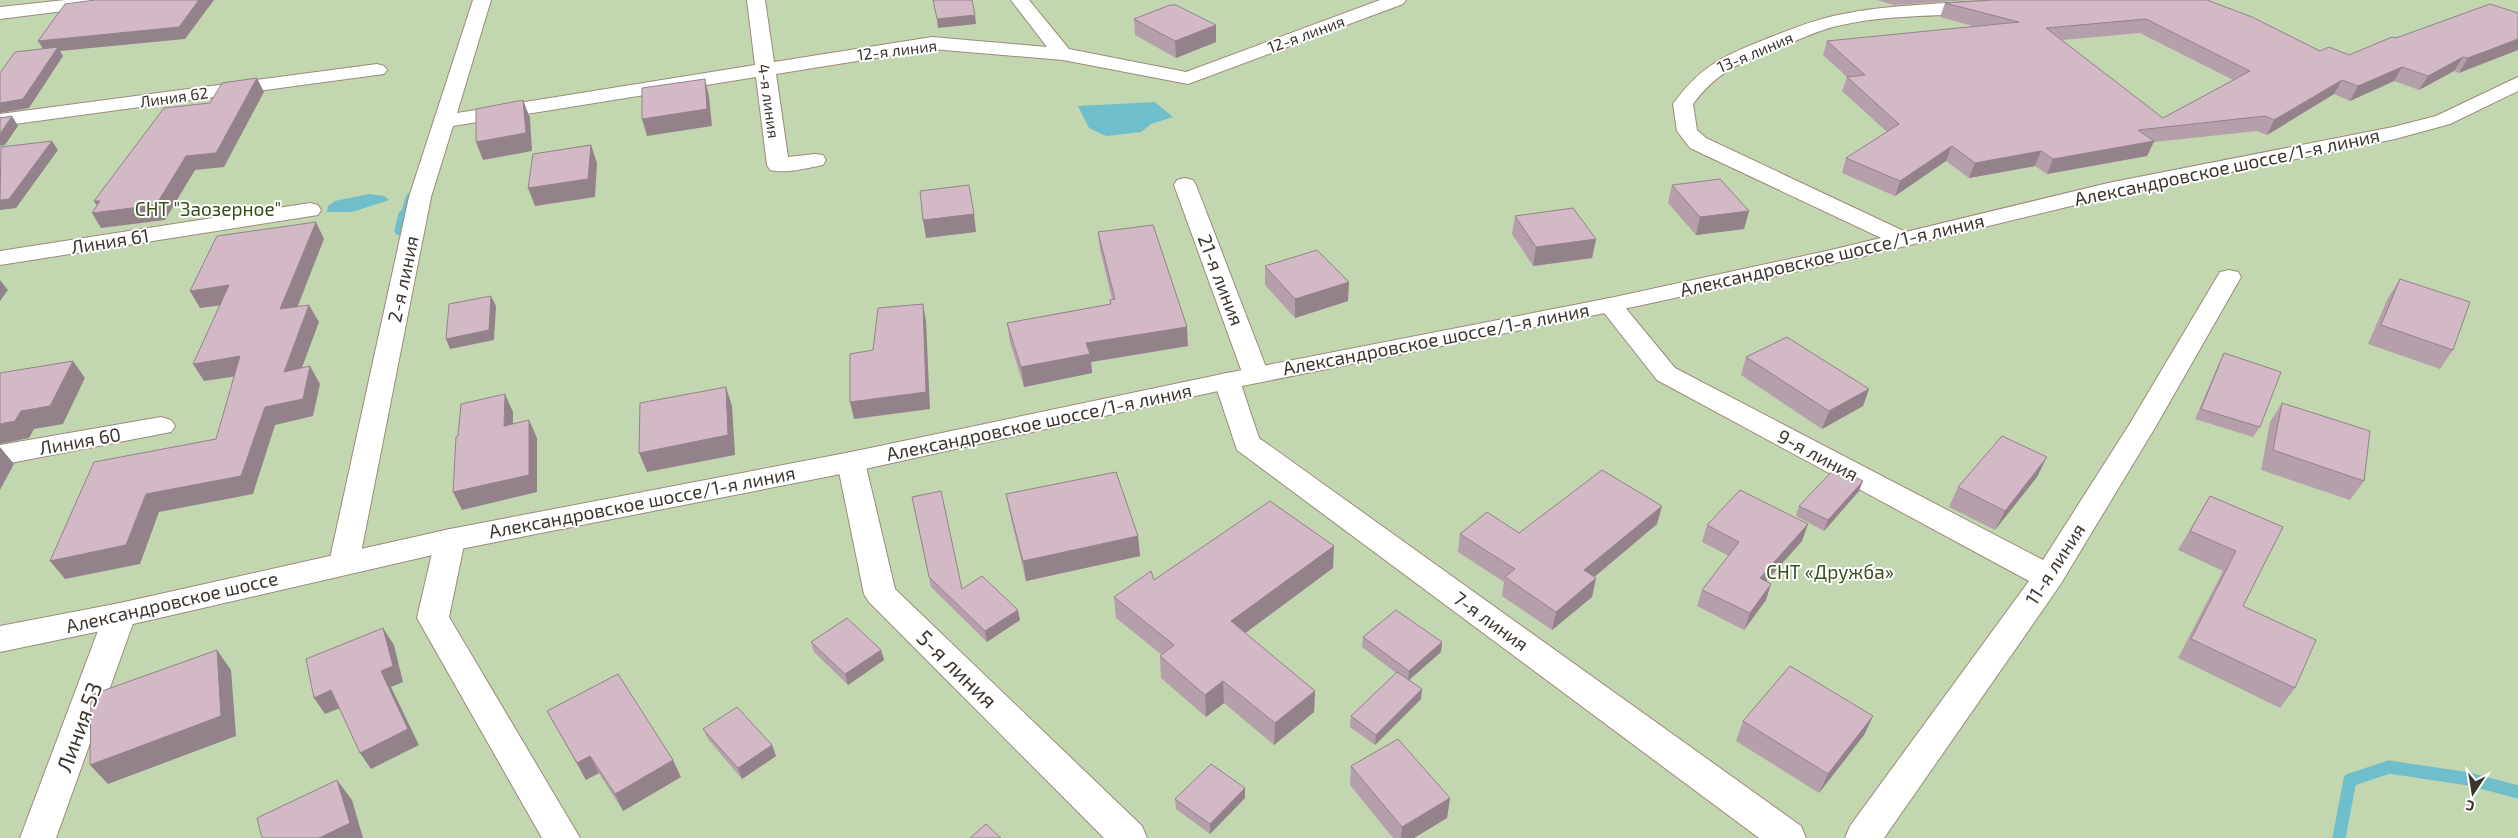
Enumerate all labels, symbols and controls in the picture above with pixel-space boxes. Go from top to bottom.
street label: 12-я линия [1265,11,1347,56]
street label: 13-я линия [1714,27,1796,76]
street label: 12-я линия [856,35,938,64]
street label: 4-я линия [755,62,784,139]
street label: Линия 62 [138,82,209,111]
street label: Александровское шоссе/1-я линия [2072,123,2382,210]
park label: СНТ "Заозерное" [135,197,281,220]
street label: Александровское шоссе/1-я линия [1677,208,1986,301]
street label: Линия 61 [69,223,151,258]
street label: 21-я линия [1194,231,1249,329]
street label: 2-я линия [382,233,423,324]
street label: Александровское шоссе/1-я линия [1281,297,1591,380]
street label: Александровское шоссе/1-я линия [884,378,1194,465]
street label: Линия 60 [37,422,123,459]
street label: 9-я линия [1774,424,1863,485]
street label: Александровское шоссе/1-я линия [487,460,797,543]
street label: 11-я линия [2020,519,2089,609]
park label: СНТ «Дружба» [1766,560,1894,584]
street label: Александровское шоссе [64,566,280,637]
street label: 7-я линия [1449,586,1533,655]
street label: 5-я линия [912,624,1003,713]
street label: Линия 53 [50,678,106,775]
north arrow [2448,768,2498,818]
text: С [2464,797,2476,815]

